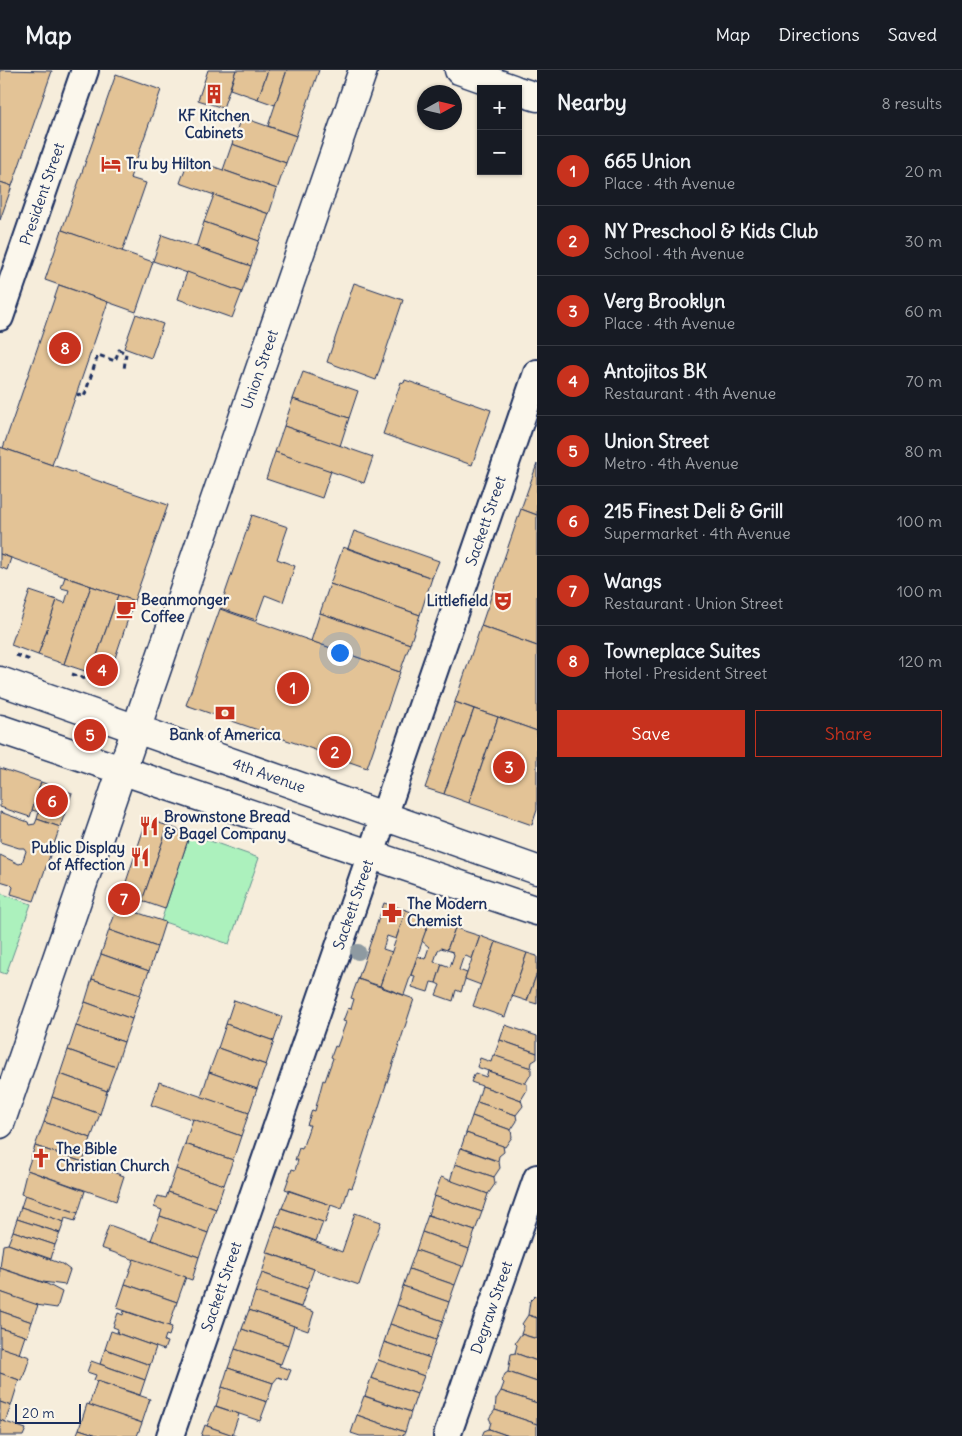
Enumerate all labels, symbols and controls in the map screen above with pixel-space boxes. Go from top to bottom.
text: Map [25,20,72,50]
text: Map [715,23,750,46]
text: Directions [778,23,860,46]
text: Saved [888,23,937,46]
building icon: KF Kitchen Cabinets [203,83,225,105]
north arrow [417,85,462,130]
map controls [477,85,522,175]
button: + [477,85,522,130]
text: Nearby [557,89,627,116]
text: 8 results [881,93,942,113]
place label: KF Kitchen Cabinets [178,106,250,142]
button: − [477,130,522,175]
street label: President Street [15,140,68,248]
text: 665 Union [604,149,691,173]
hotel icon: Tru by Hilton [100,153,122,175]
place label: Tru by Hilton [126,154,212,174]
text: 1 [570,161,576,181]
text: 20 m [905,161,942,181]
text: Place · 4th Avenue [604,173,735,193]
text: NY Preschool & Kids Club [604,219,818,243]
text: 2 [569,231,577,251]
text: 30 m [905,231,942,251]
text: School · 4th Avenue [604,243,744,263]
text: Verg Brooklyn [604,289,725,313]
text: 3 [568,301,578,321]
text: 60 m [904,301,942,321]
text: Place · 4th Avenue [604,313,735,333]
street label: Union Street [237,327,282,412]
pin: 8 [49,329,81,367]
text: Antojitos BK [604,359,707,383]
text: 4 [568,371,578,391]
text: 70 m [906,371,942,391]
text: Restaurant · 4th Avenue [604,383,776,403]
text: Union Street [604,429,709,453]
text: 5 [568,441,578,461]
text: 80 m [904,441,942,461]
text: Metro · 4th Avenue [604,453,739,473]
street label: Sackett Street [461,473,510,568]
text: 215 Finest Deli & Grill [604,499,783,523]
text: 6 [568,511,578,531]
text: 100 m [897,511,942,531]
text: Supermarket · 4th Avenue [604,523,791,543]
text: Wangs [604,569,662,593]
text: 7 [569,581,577,601]
text: 100 m [897,581,942,601]
place label: Beanmonger Coffee [141,590,230,626]
theatre icon: Littlefield [492,590,514,612]
place label: Littlefield [426,591,488,610]
text: Restaurant · Union Street [604,593,783,613]
cafe icon: Beanmonger Coffee [115,598,137,620]
text: Towneplace Suites [604,639,761,663]
your location [327,640,353,666]
pin: 4 [86,651,118,689]
text: 8 [568,651,578,671]
text: 120 m [899,651,942,671]
text: Hotel · President Street [604,663,767,683]
pin: 1 [277,669,309,707]
bank icon: Bank of America [214,702,236,724]
button: Save [557,710,745,757]
button: Share [755,710,942,757]
pin: 5 [74,716,106,754]
place label: Bank of America [169,725,281,744]
pin: 2 [319,733,351,771]
pin: 3 [493,748,525,786]
street label: 4th Avenue [230,754,308,797]
pin: 6 [36,782,68,820]
place label: Brownstone Bread & Bagel Company [164,807,290,844]
restaurant icon: Brownstone Bread & Bagel Company [138,815,160,837]
place label: Public Display of Affection [31,838,125,874]
restaurant icon: Public Display of Affection [129,846,151,868]
street label: Sackett Street [329,857,377,952]
pin: 7 [108,880,140,918]
place label: The Modern Chemist [407,894,488,930]
pharmacy icon: The Modern Chemist [381,902,403,924]
place label: The Bible Christian Church [56,1139,170,1175]
church icon: The Bible Christian Church [30,1147,52,1169]
street label: Sackett Street [197,1239,245,1334]
street label: Degraw Street [466,1258,516,1356]
scale bar [15,1401,81,1424]
text: 20 m [22,1404,55,1422]

